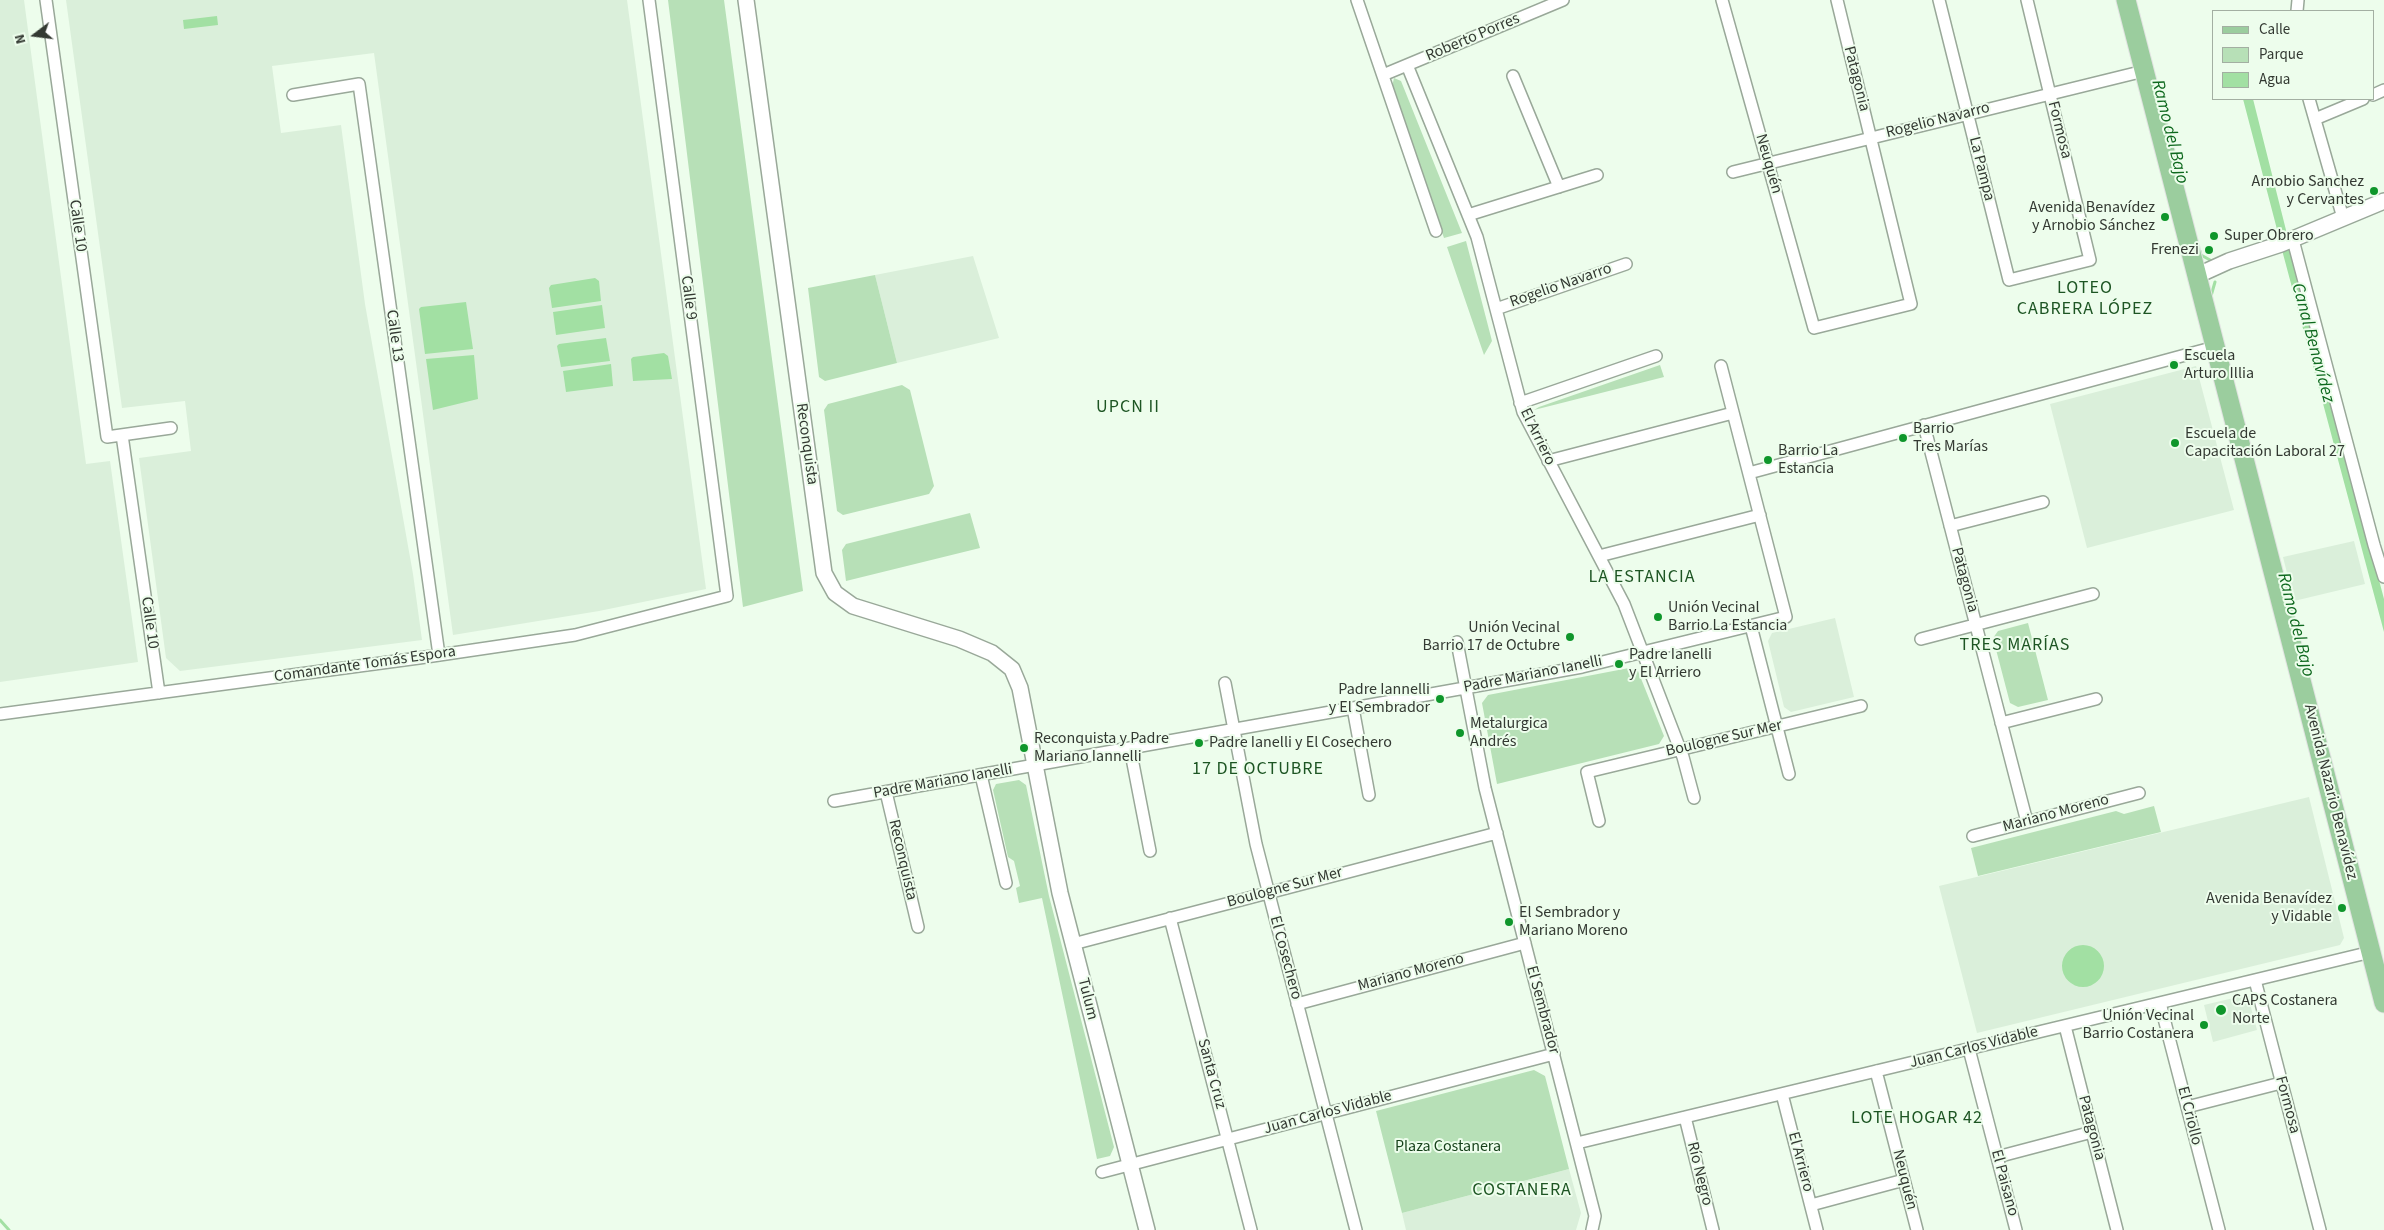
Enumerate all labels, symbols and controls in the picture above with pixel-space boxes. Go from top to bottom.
north arrow [10,10,60,60]
street label: Roberto Porres [1423,10,1523,66]
legend [2212,10,2374,100]
text: Calle [2259,19,2290,40]
text: N [10,32,31,46]
street label: Patagonia [1839,44,1873,114]
text: Parque [2259,44,2303,65]
text: Agua [2259,69,2290,90]
water label: Ramo del Bajo [2146,78,2192,186]
street label: Rogelio Navarro [1884,99,1992,143]
street label: Formosa [2043,99,2075,161]
street label: Neuquén [1750,132,1786,196]
street label: La Pampa [1964,135,1998,203]
place label: Arnobio Sanchez y Cervantes [2252,172,2364,210]
marker: Arnobio Sanchez y Cervantes [2368,185,2380,197]
place label: Avenida Benavídez y Arnobio Sánchez [2029,198,2155,236]
street label: Calle 10 [64,199,90,253]
marker: Avenida Benavídez y Arnobio Sánchez [2159,211,2171,223]
place label: Super Obrero [2224,226,2314,246]
marker: Super Obrero [2208,230,2220,242]
place label: Frenezi [2151,240,2199,260]
marker: Frenezi [2203,244,2215,256]
street label: Rogelio Navarro [1508,260,1614,312]
street label: Calle 9 [676,275,700,321]
district label: LOTEO CABRERA LÓPEZ [2015,278,2155,320]
water label: Canal Benavídez [2286,281,2338,405]
street label: Calle 13 [381,309,407,363]
place label: Escuela Arturo Illia [2184,346,2254,384]
marker: Escuela Arturo Illia [2168,359,2180,371]
district label: UPCN II [1095,397,1161,419]
street label: Reconquista [791,402,821,486]
street label: El Arriero [1515,405,1559,469]
place label: Barrio Tres Marías [1913,419,1988,457]
place label: Escuela de Capacitación Laboral 27 [2185,424,2345,462]
marker: Barrio Tres Marías [1897,432,1909,444]
marker: Escuela de Capacitación Laboral 27 [2169,437,2181,449]
place label: Barrio La Estancia [1778,441,1838,479]
marker: Barrio La Estancia [1762,454,1774,466]
street label: Patagonia [1946,545,1982,615]
district label: LA ESTANCIA [1587,567,1697,589]
water label: Ramo del Bajo [2272,571,2318,679]
street label: Calle 10 [136,596,162,650]
place label: Unión Vecinal Barrio La Estancia [1668,598,1787,636]
marker: Unión Vecinal Barrio La Estancia [1652,611,1664,623]
place label: Unión Vecinal Barrio 17 de Octubre [1422,618,1560,656]
marker: Unión Vecinal Barrio 17 de Octubre [1564,631,1576,643]
district label: TRES MARÍAS [1958,635,2072,657]
street label: Comandante Tomás Espora [273,643,457,687]
place label: Padre Ianelli y El Arriero [1629,645,1712,683]
street label: Padre Mariano Ianelli [1462,652,1604,698]
marker: Padre Ianelli y El Arriero [1613,658,1625,670]
place label: Padre Iannelli y El Sembrador [1329,680,1430,718]
marker: Padre Iannelli y El Sembrador [1434,693,1446,705]
street label: Avenida Nazario Benavídez [2299,702,2361,882]
place label: Metalurgica Andrés [1470,714,1548,752]
street label: Boulogne Sur Mer [1664,716,1784,762]
marker: Metalurgica Andrés [1454,727,1466,739]
place label: Reconquista y Padre Mariano Iannelli [1034,729,1169,767]
place label: Padre Ianelli y El Cosechero [1209,733,1392,753]
marker: Padre Ianelli y El Cosechero [1193,737,1205,749]
marker: Reconquista y Padre Mariano Iannelli [1018,742,1030,754]
district label: 17 DE OCTUBRE [1190,759,1326,781]
street label: Padre Mariano Ianelli [872,760,1014,804]
street label: Mariano Moreno [2001,791,2111,837]
street label: Reconquista [883,818,921,902]
street label: Boulogne Sur Mer [1225,863,1345,913]
place label: Avenida Benavídez y Vidable [2206,889,2332,927]
marker: Avenida Benavídez y Vidable [2336,902,2348,914]
place label: El Sembrador y Mariano Moreno [1519,903,1628,941]
street label: El Cosechero [1265,914,1305,1002]
marker: El Sembrador y Mariano Moreno [1503,916,1515,928]
street label: Mariano Moreno [1356,950,1466,996]
street label: El Sembrador [1521,964,1563,1056]
street label: Tulum [1073,976,1101,1022]
place label: CAPS Costanera Norte [2232,991,2338,1029]
marker: CAPS Costanera Norte [2214,1003,2228,1017]
place label: Unión Vecinal Barrio Costanera [2082,1006,2194,1044]
marker: Unión Vecinal Barrio Costanera [2198,1019,2210,1031]
street label: Juan Carlos Vidable [1908,1023,2040,1073]
street label: Santa Cruz [1192,1037,1230,1111]
street label: Formosa [2270,1074,2304,1136]
street label: El Criollo [2172,1085,2206,1147]
street label: Juan Carlos Vidable [1262,1087,1394,1139]
street label: Patagonia [2073,1093,2109,1163]
district label: LOTE HOGAR 42 [1849,1108,1985,1130]
street label: El Arriero [1783,1130,1817,1194]
park label: Plaza Costanera [1395,1137,1501,1157]
street label: Río Negro [1682,1140,1716,1208]
street label: Neuquén [1887,1148,1921,1212]
street label: El Paisano [1986,1148,2022,1218]
district label: COSTANERA [1471,1180,1573,1202]

